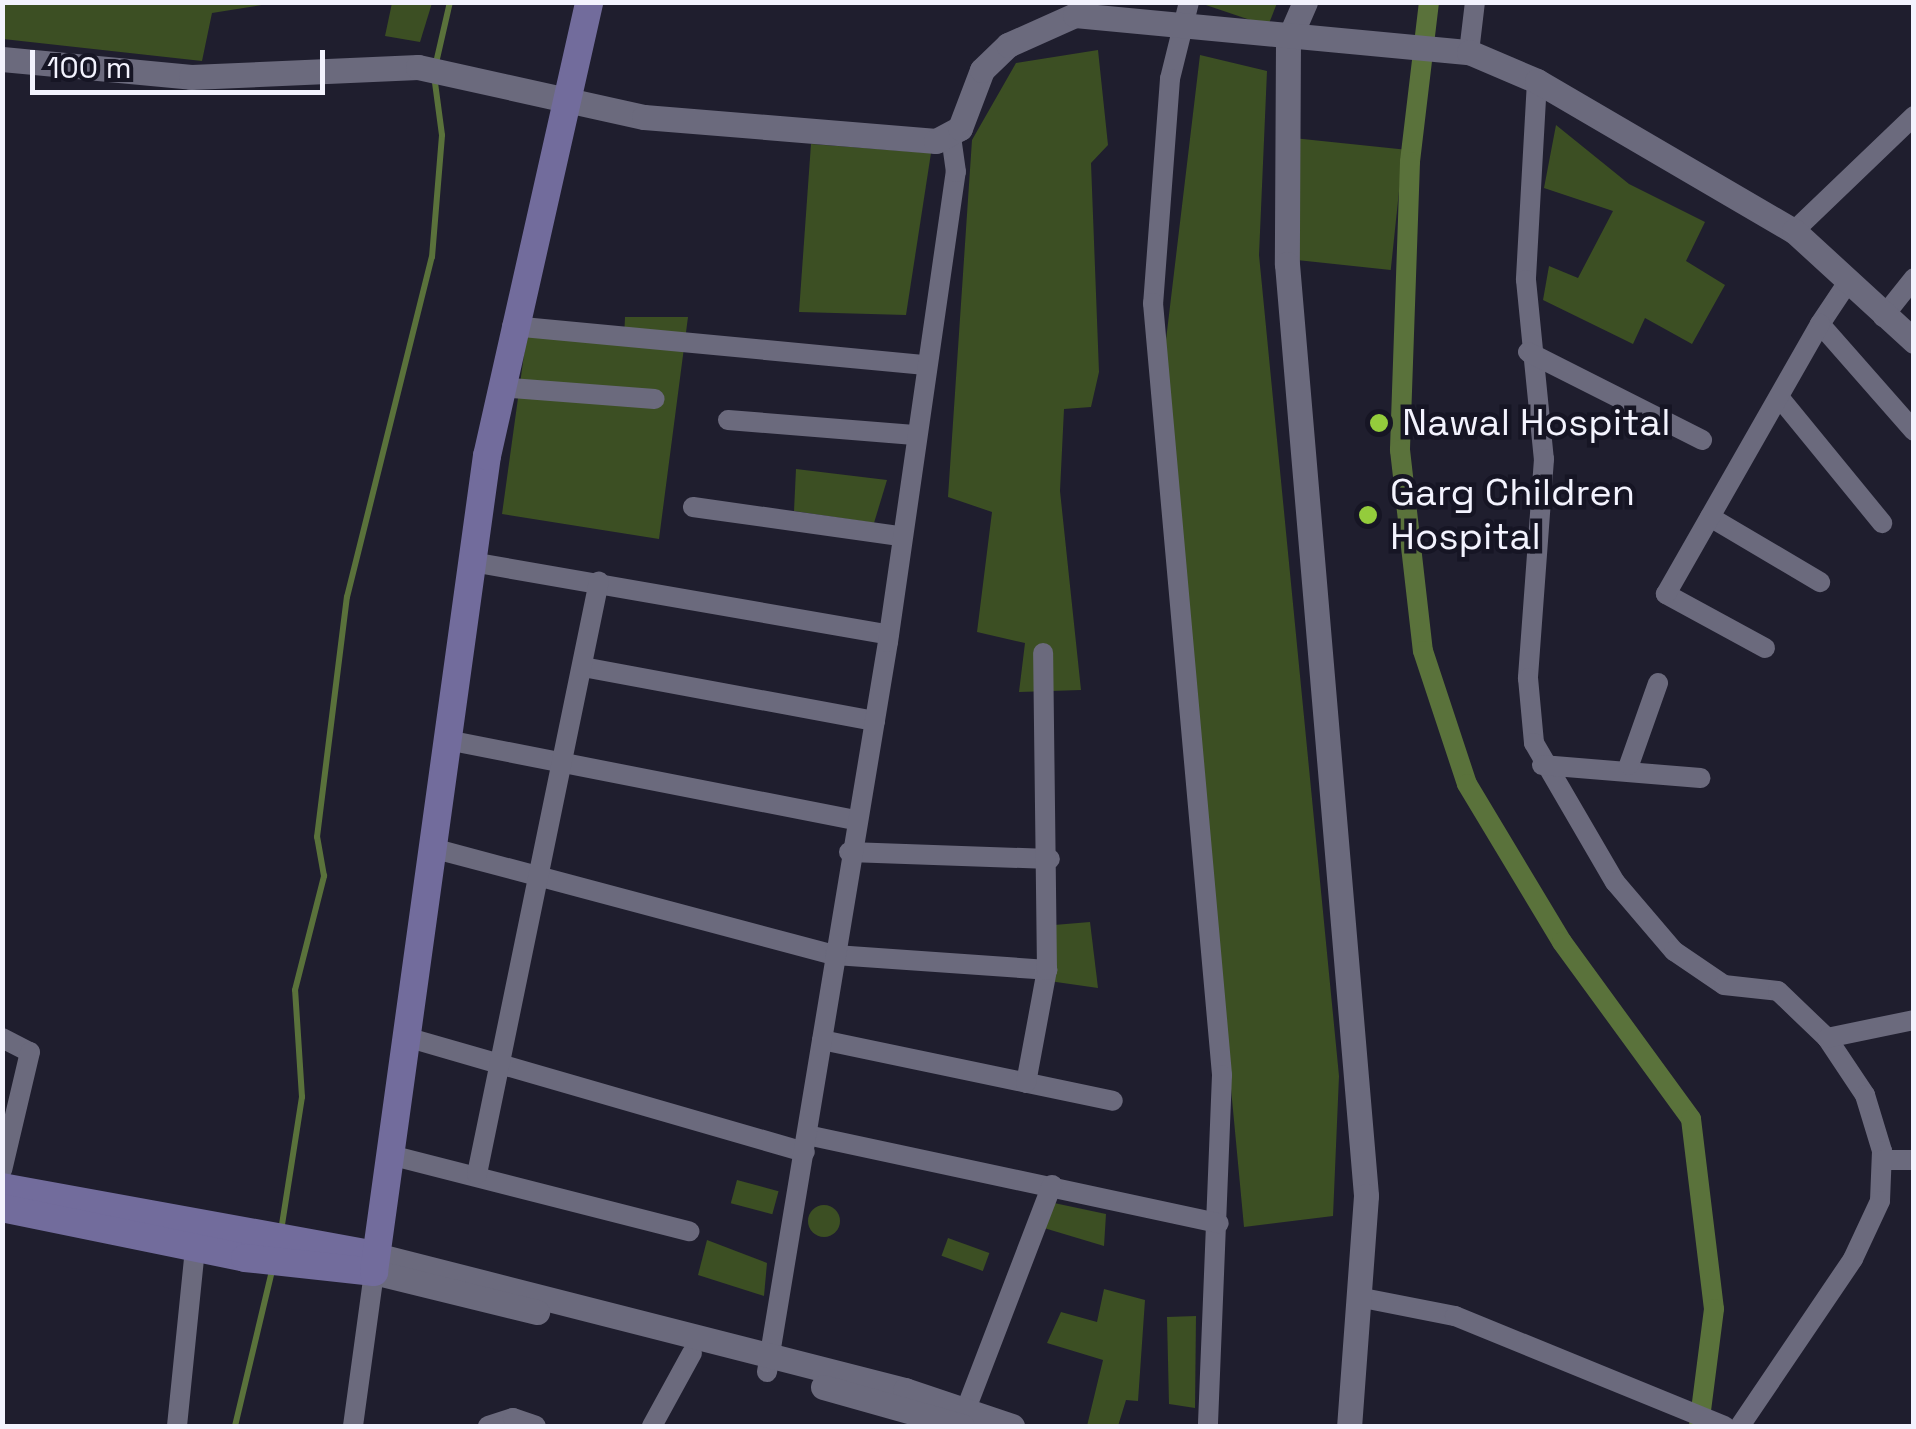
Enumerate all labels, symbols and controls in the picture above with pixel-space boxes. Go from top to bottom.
scale bar [35,30,330,92]
text: 100 m [47,48,132,87]
place label: Nawal Hospital [1402,400,1671,446]
marker: Nawal Hospital [1366,410,1392,436]
place label: Garg Children Hospital [1390,470,1635,560]
marker: Garg Children Hospital [1355,502,1381,528]

